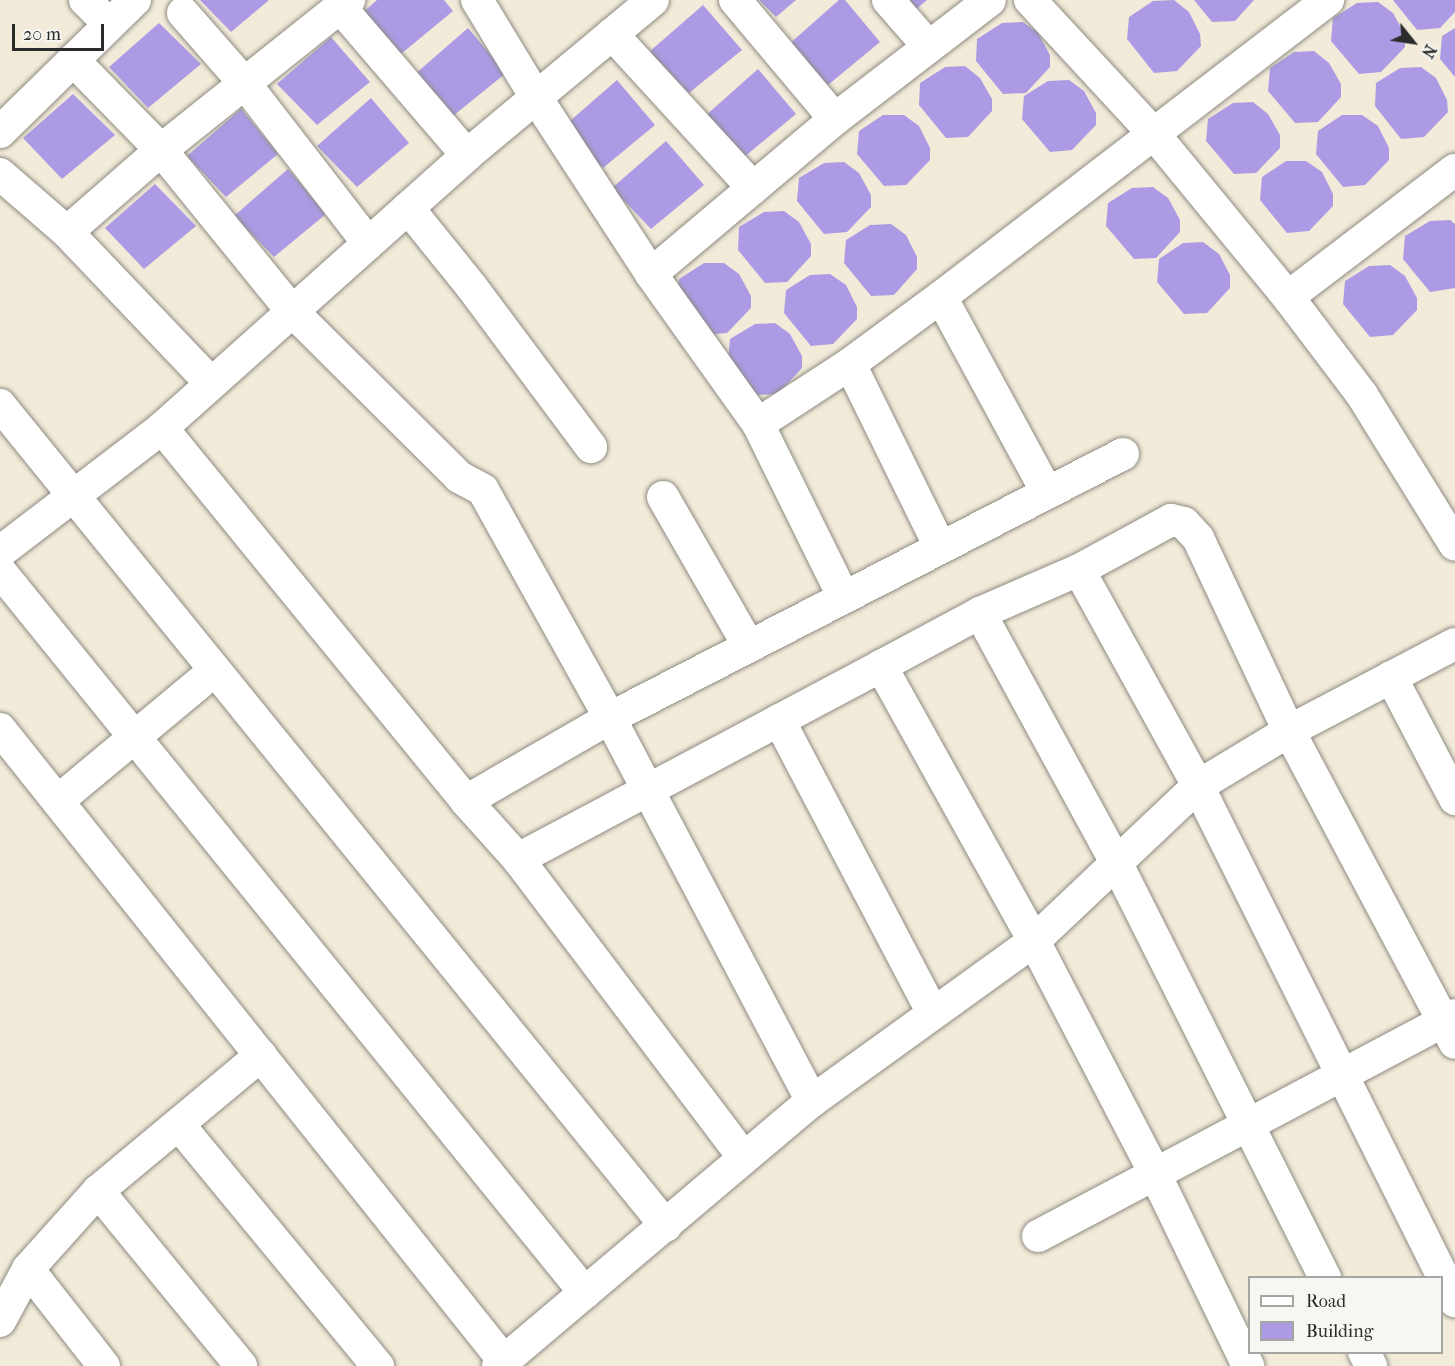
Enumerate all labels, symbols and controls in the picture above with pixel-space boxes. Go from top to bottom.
scale bar [15,12,106,50]
north arrow [1383,12,1443,72]
text: 20 m [23,24,61,45]
text: N [1418,41,1440,61]
legend [1248,1276,1443,1354]
text: Road [1306,1291,1346,1312]
text: Building [1306,1321,1373,1342]

